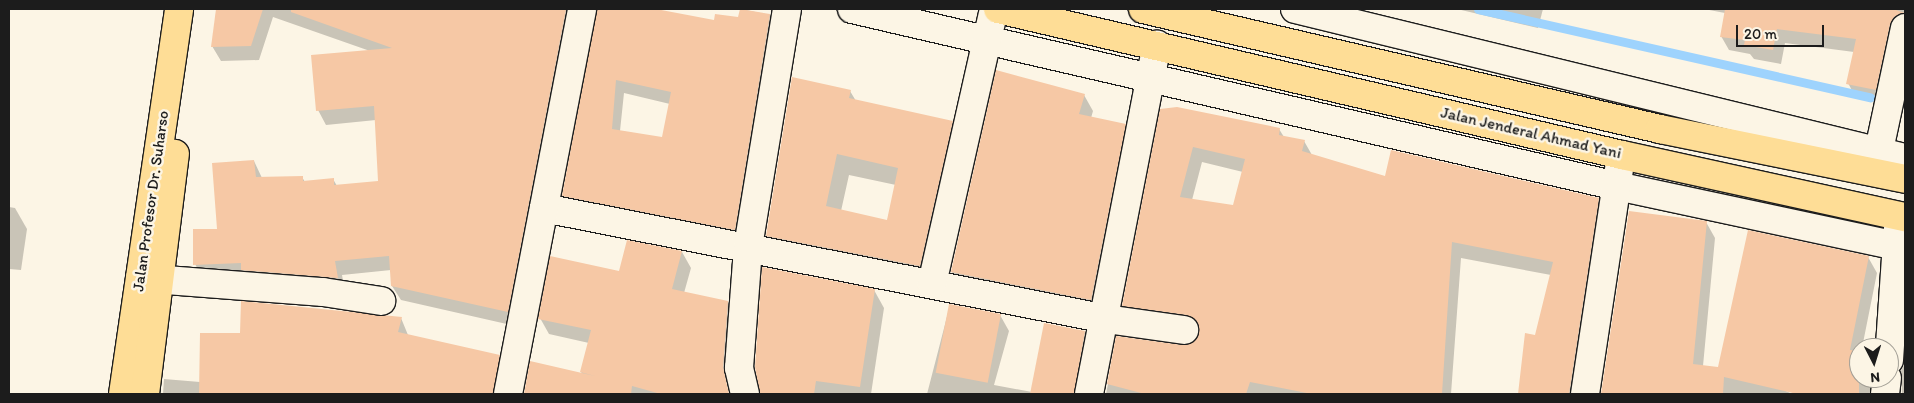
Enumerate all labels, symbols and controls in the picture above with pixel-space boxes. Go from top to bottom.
scale bar [1739,15,1826,47]
text: 20 m [1744,25,1777,43]
street label: Jalan Jenderal Ahmad Yani [1438,103,1624,163]
street label: Jalan Profesor Dr. Suharso [129,109,173,293]
north arrow [1849,338,1899,388]
text: N [1870,369,1881,386]

